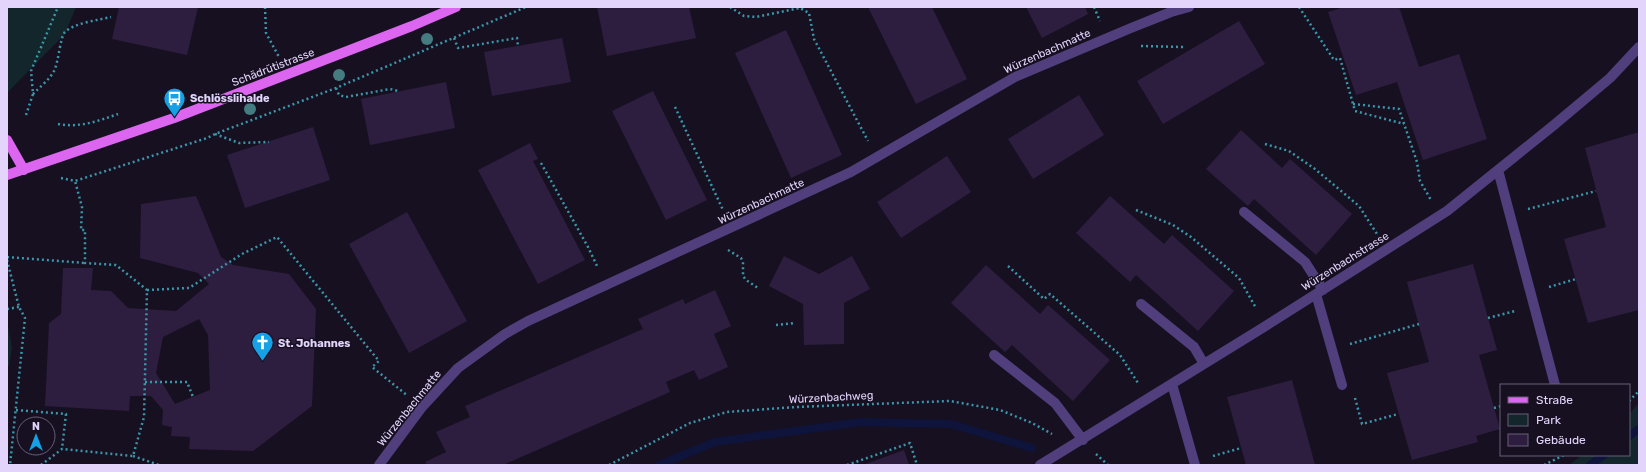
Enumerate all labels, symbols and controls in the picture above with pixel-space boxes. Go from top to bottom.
street label: Würzenbachmatte [1002,26,1093,76]
street label: Schädrütistrasse [230,46,316,89]
bus stop icon: Schlösslihalde [161,85,187,118]
place label: Schlösslihalde [190,92,270,105]
street label: Würzenbachmatte [716,176,806,227]
street label: Würzenbachstrasse [1299,229,1391,294]
church icon: St. Johannes [249,330,275,363]
place label: St. Johannes [278,337,350,350]
street label: Würzenbachmatte [375,368,444,449]
legend [1500,384,1630,456]
street label: Würzenbachweg [788,389,874,406]
text: Straße [1536,393,1573,407]
text: Park [1536,413,1562,427]
north arrow [16,416,56,456]
text: N [32,420,40,433]
text: Gebäude [1536,433,1586,447]

